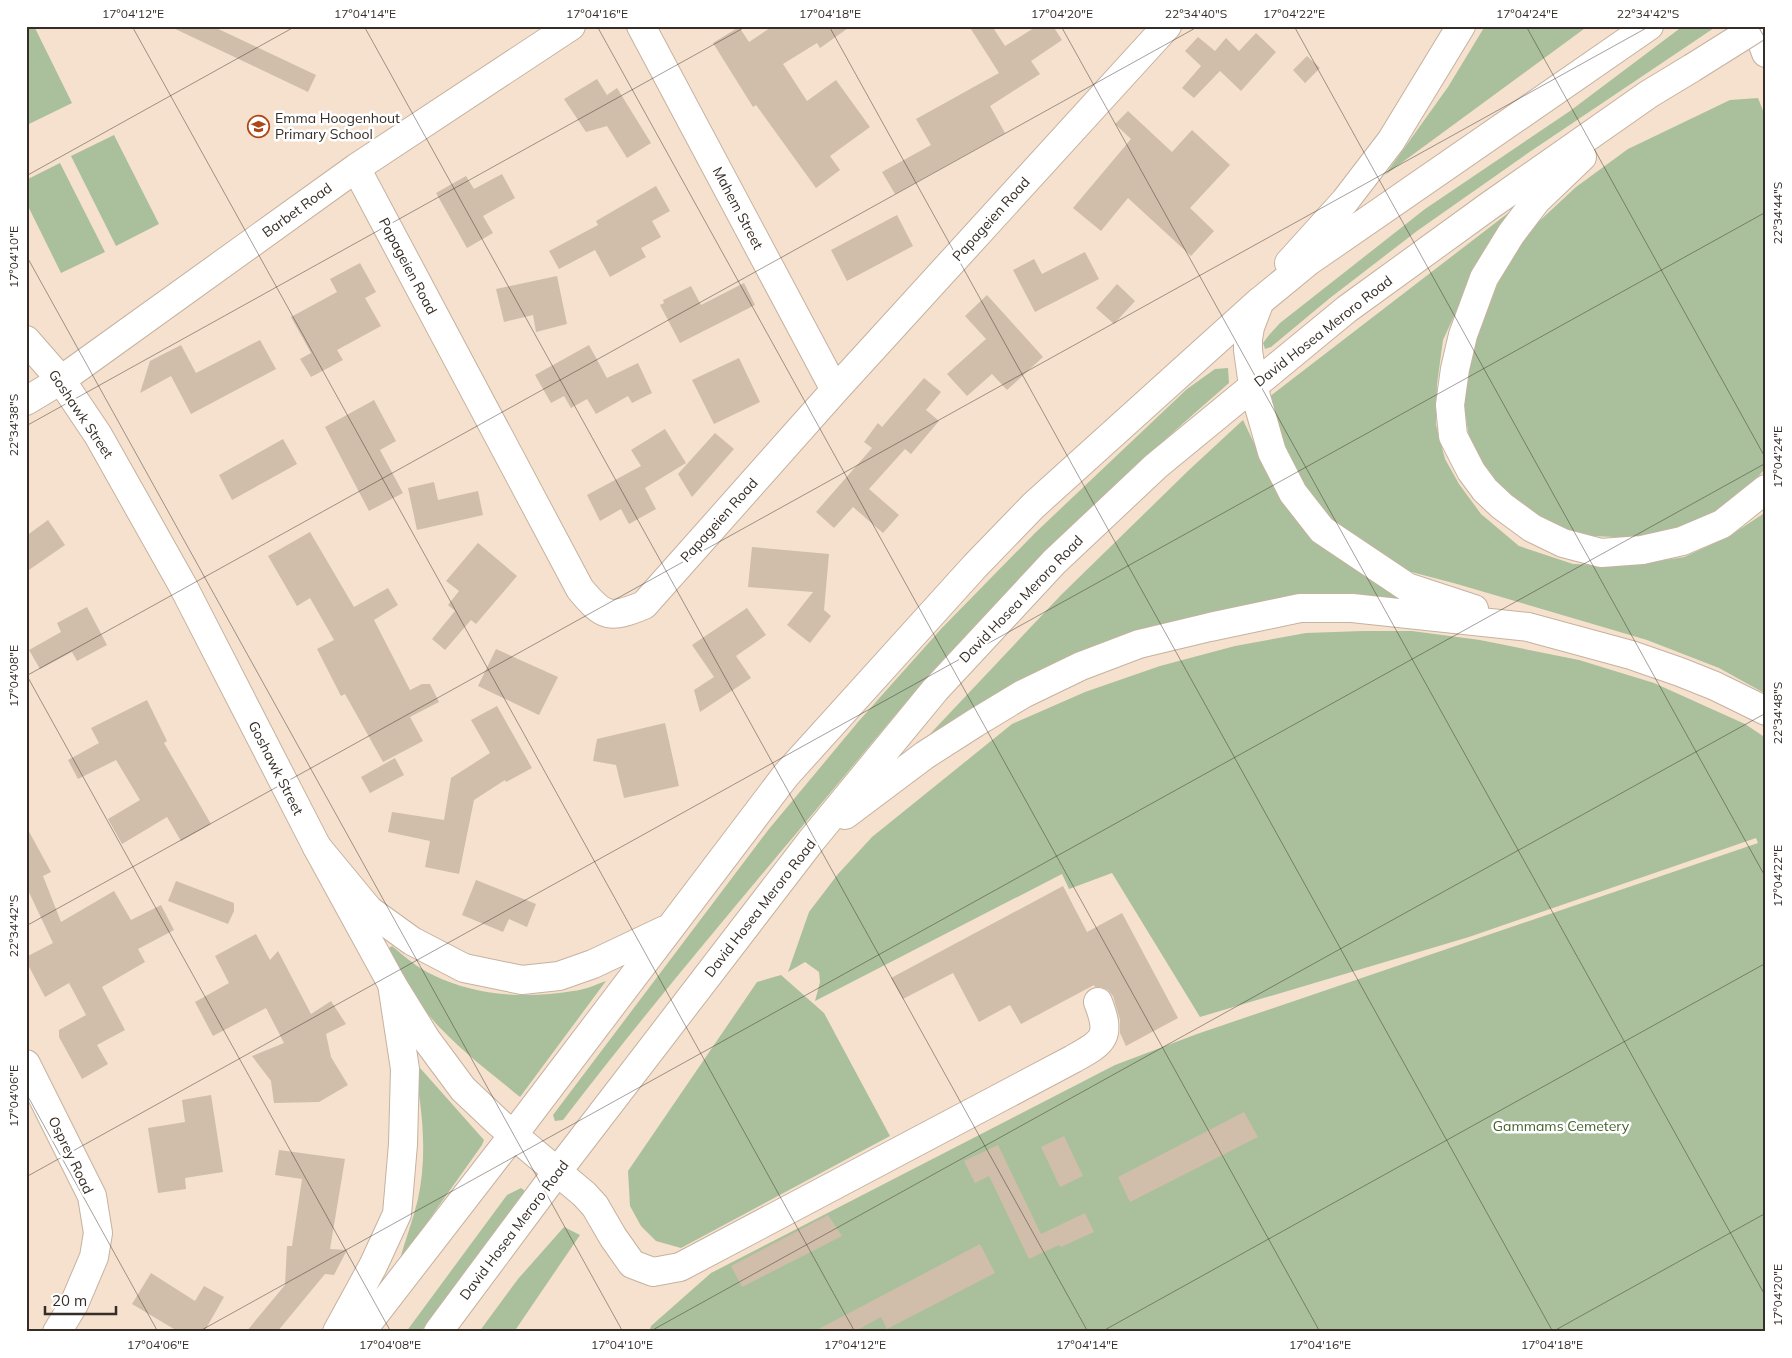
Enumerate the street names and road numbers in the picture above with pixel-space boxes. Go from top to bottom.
street label: Mahem Street [709,164,767,252]
street label: Papageien Road [948,173,1034,265]
street label: Barbet Road [259,179,335,241]
street label: Papageien Road [375,214,441,318]
street label: David Hosea Meroro Road [1250,271,1396,391]
street label: Goshawk Street [45,366,117,462]
street label: Papageien Road [676,474,762,566]
street label: David Hosea Meroro Road [955,531,1087,667]
street label: Goshawk Street [244,718,308,818]
street label: David Hosea Meroro Road [700,835,820,981]
street label: Osprey Road [44,1113,98,1197]
street label: David Hosea Meroro Road [455,1156,573,1304]

